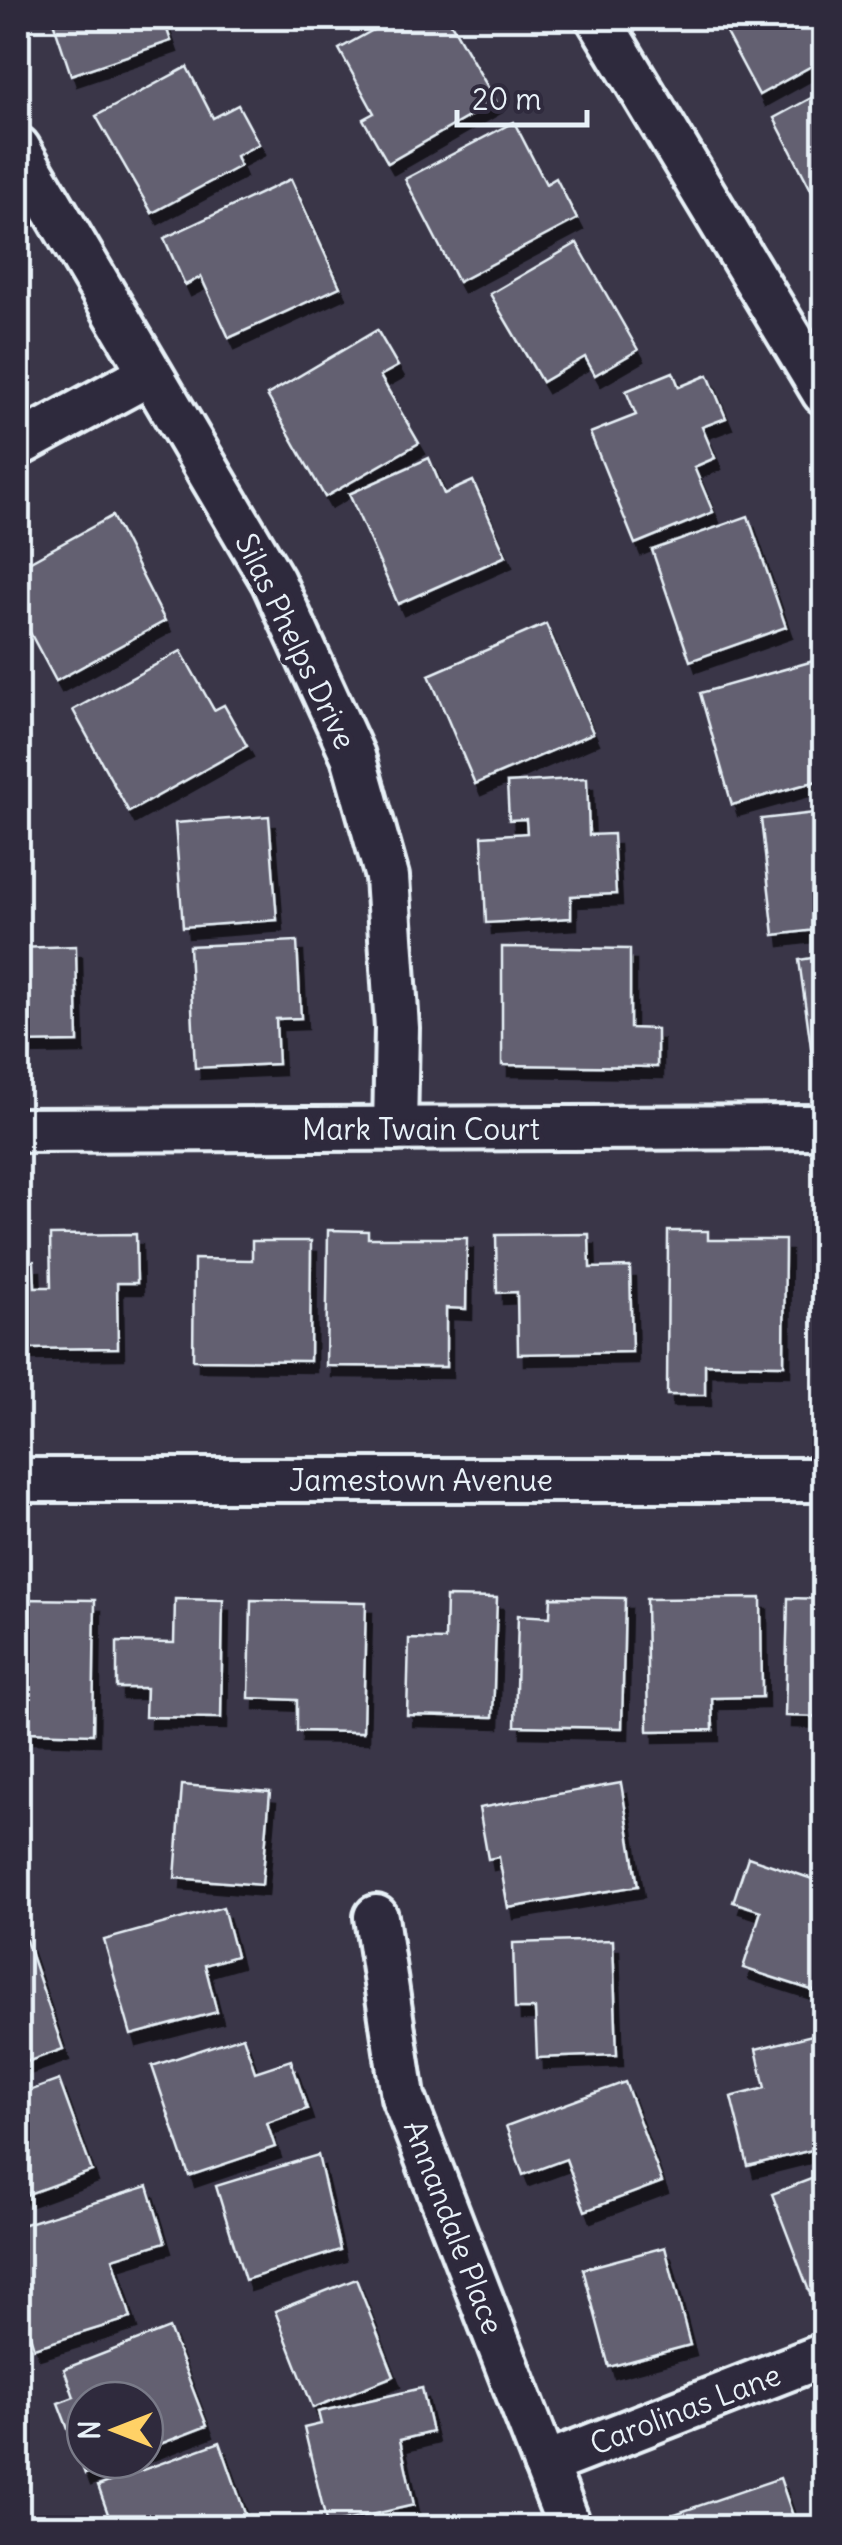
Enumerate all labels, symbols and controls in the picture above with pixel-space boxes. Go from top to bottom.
scale bar [457,65,587,127]
text: 20 m [472,80,542,118]
street label: Silas Phelps Drive [227,527,365,755]
street label: Mark Twain Court [302,1110,540,1148]
street label: Jamestown Avenue [289,1461,553,1499]
street label: Annandale Place [396,2115,512,2339]
street label: Carolinas Lane [584,2355,786,2463]
north arrow [65,2380,165,2480]
text: N [72,2420,108,2440]

